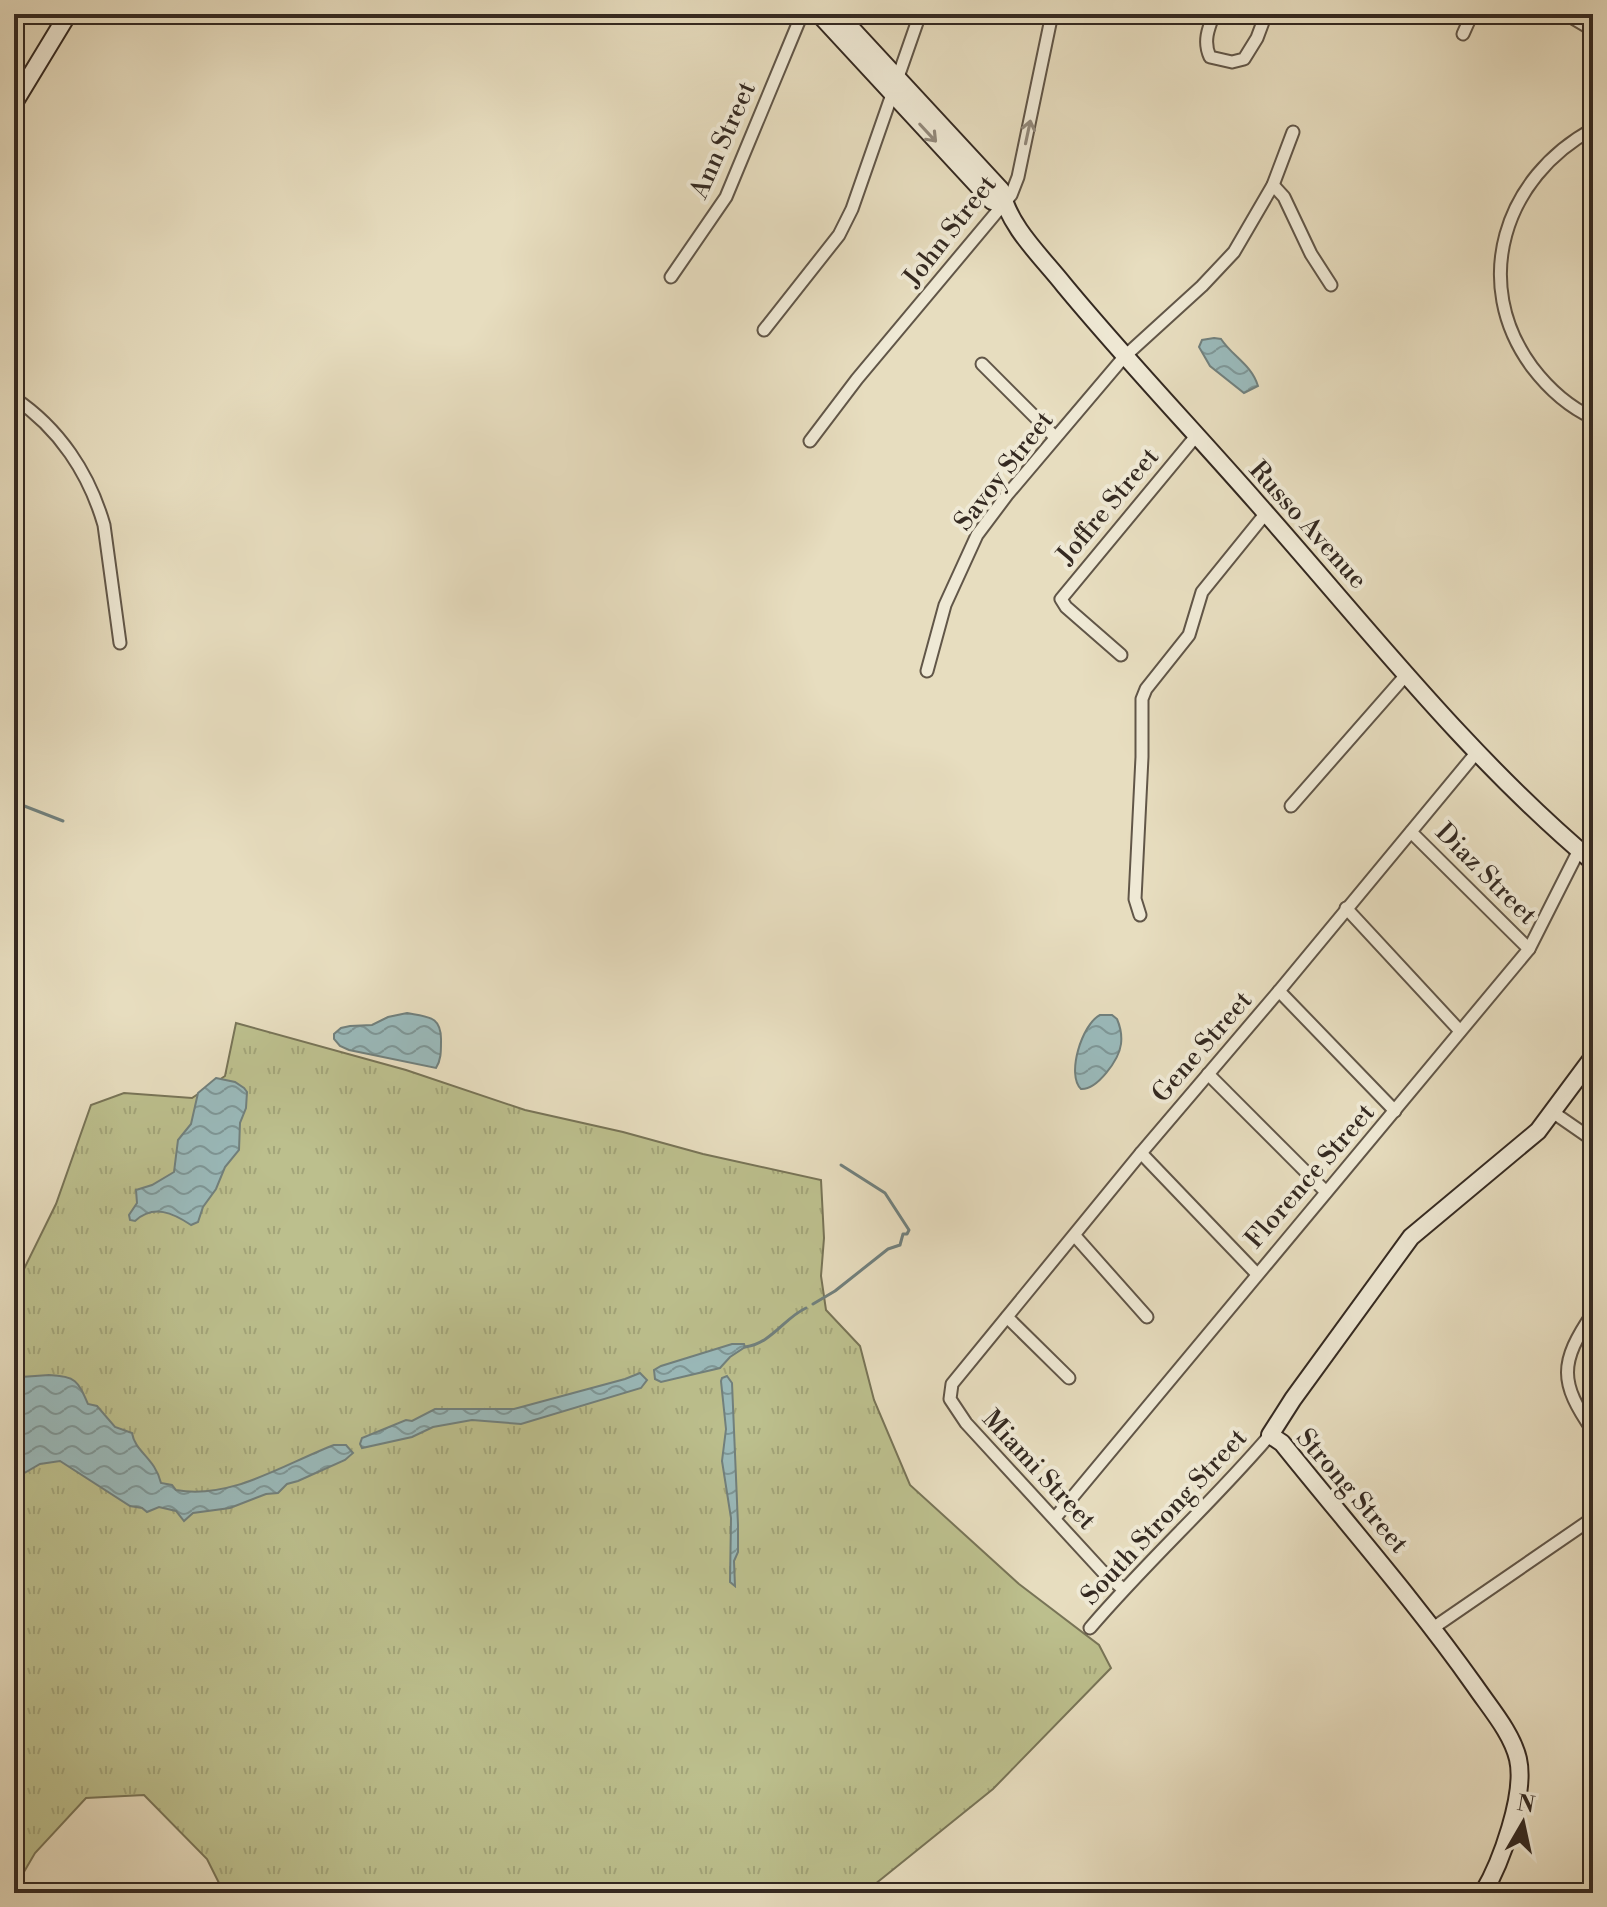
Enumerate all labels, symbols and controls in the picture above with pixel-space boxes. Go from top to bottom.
street label: Ann Street [683,76,763,204]
one-way arrow [1021,120,1036,145]
one-way arrow [919,123,938,143]
street label: John Street [896,169,1003,294]
street label: Savoy Street [947,405,1061,537]
street label: Joffre Street [1049,441,1166,572]
street label: Russo Avenue [1242,454,1374,596]
street label: Diaz Street [1429,817,1543,931]
street label: Gene Street [1145,985,1259,1109]
street label: Florence Street [1238,1097,1382,1255]
street label: Miami Street [975,1403,1103,1537]
street label: South Strong Street [1074,1422,1254,1612]
street label: Strong Street [1289,1422,1415,1560]
north arrow [1483,1783,1563,1863]
text: N [1515,1790,1537,1820]

